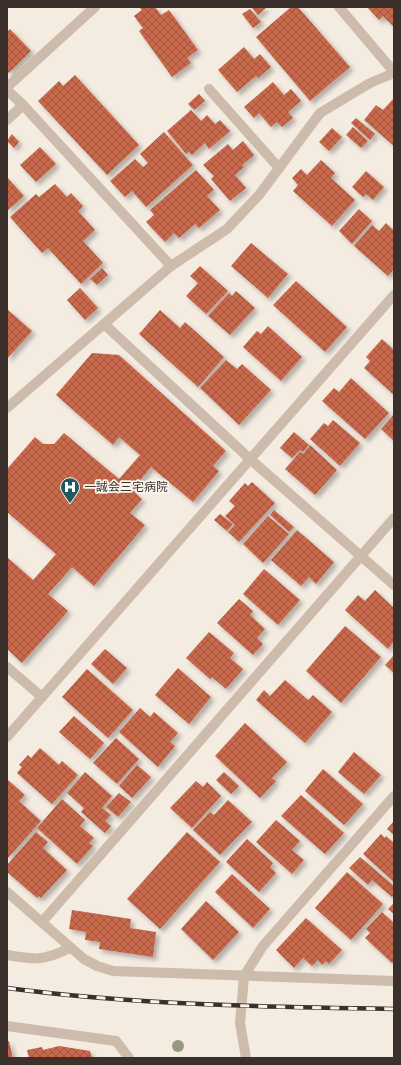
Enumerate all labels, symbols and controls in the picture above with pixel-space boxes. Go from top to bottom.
hospital icon: 一誠会三宅病院 [59,476,81,504]
place label: 一誠会三宅病院 [84,480,168,494]

